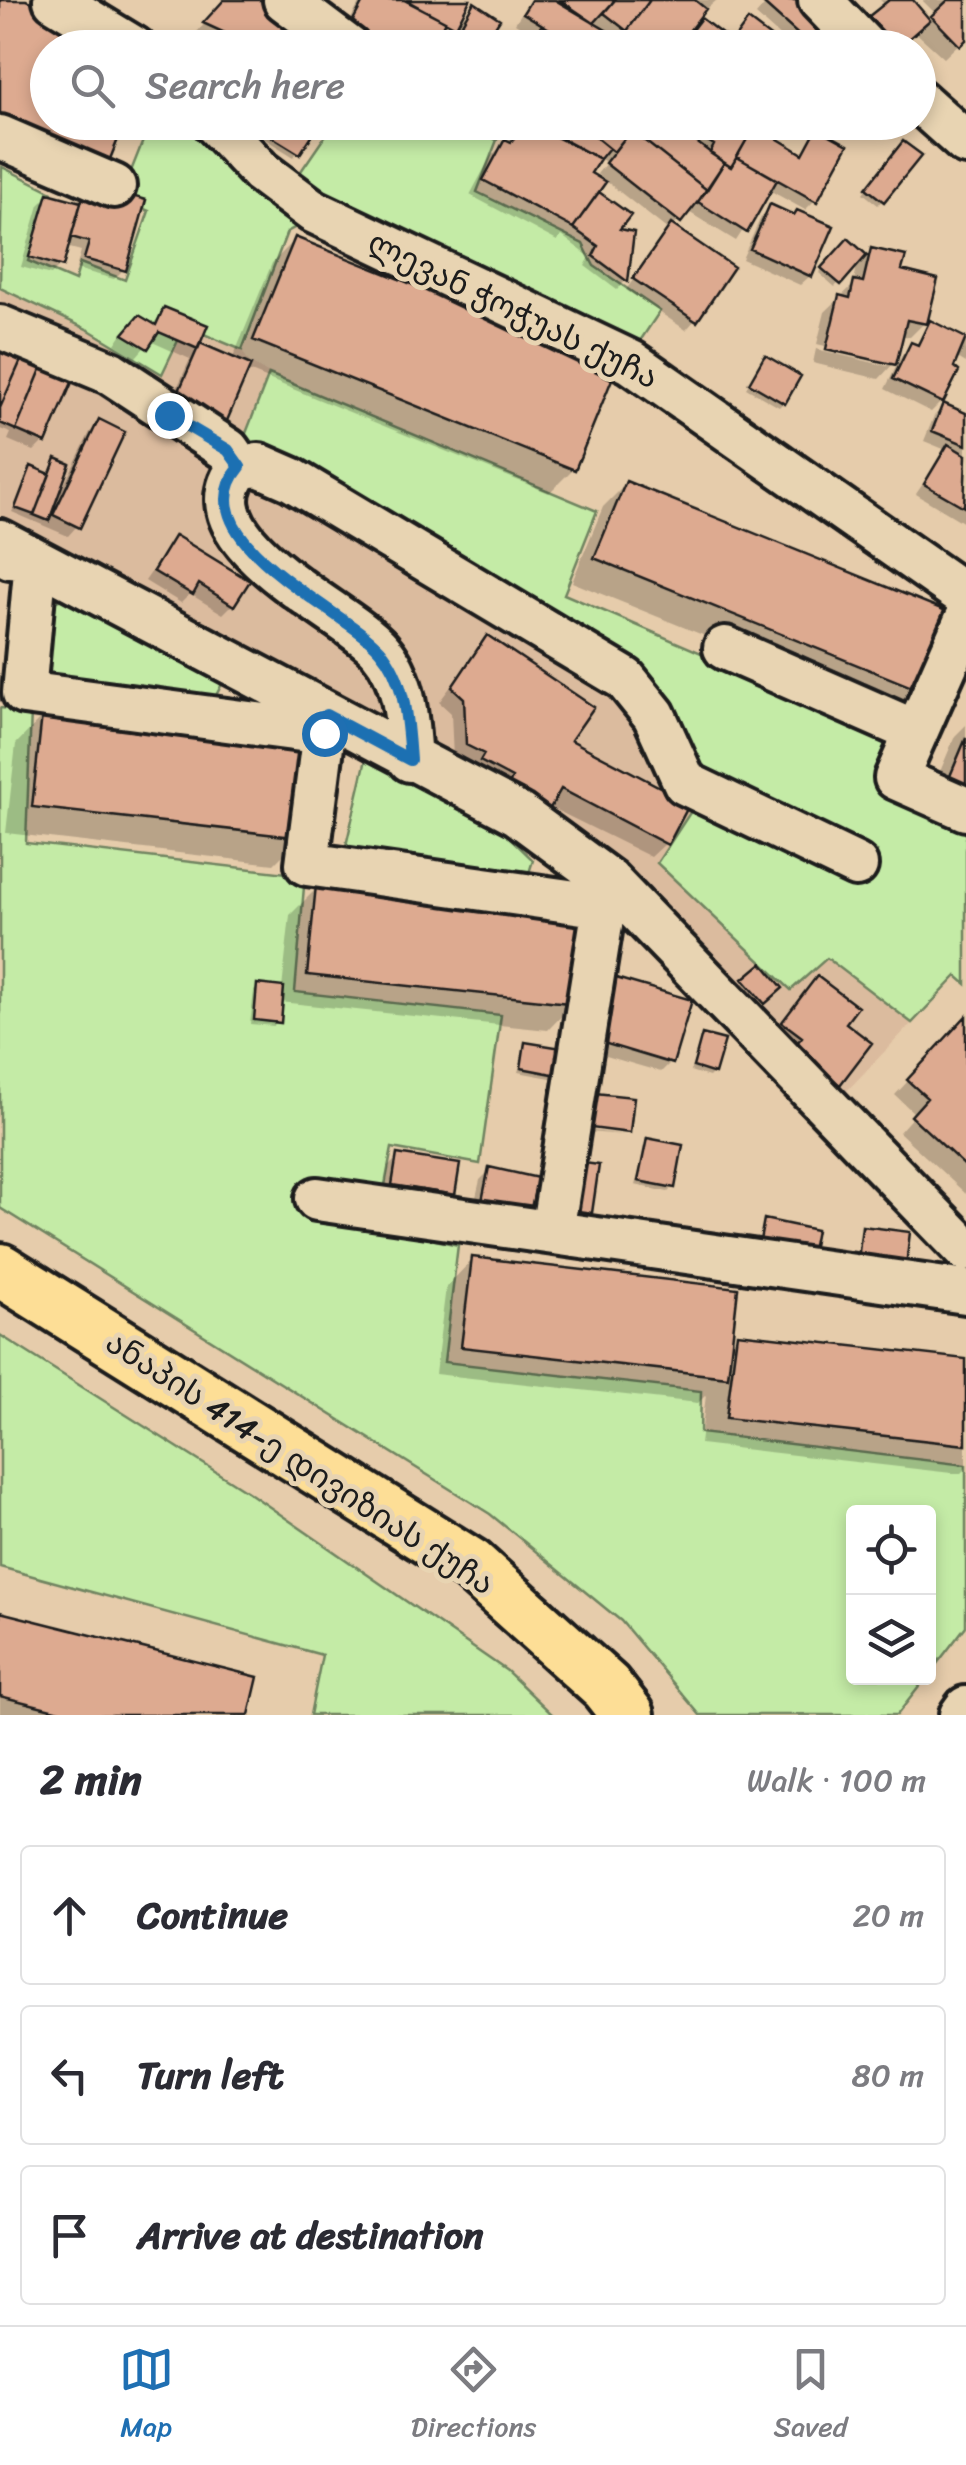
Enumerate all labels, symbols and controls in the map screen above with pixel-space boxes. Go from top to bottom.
search box [30,30,936,140]
text: Search here [145,52,345,119]
icon: search [65,58,120,113]
street label: ლევან ჭოჭუას ქუჩა [358,215,668,405]
route end [147,393,193,439]
route start [302,711,348,757]
street label: ანაპის 414-ე დივიზიას ქუჩა [93,1315,507,1611]
map controls [846,1505,936,1685]
button: locate [846,1505,936,1595]
button: layers [846,1595,936,1685]
text: 2 min [40,1743,142,1817]
text: Walk · 100 m [747,1752,926,1809]
text: Continue [137,1882,288,1949]
text: 20 m [852,1887,924,1944]
icon: ahead [42,1888,97,1943]
text: Turn left [137,2042,283,2109]
text: 80 m [852,2047,924,2104]
icon: left [42,2048,97,2103]
text: Arrive at destination [137,2202,484,2269]
icon: arrive [42,2208,97,2263]
tab: Map [119,2342,174,2451]
tab: Directions [411,2342,536,2451]
tab: Saved [774,2342,847,2451]

